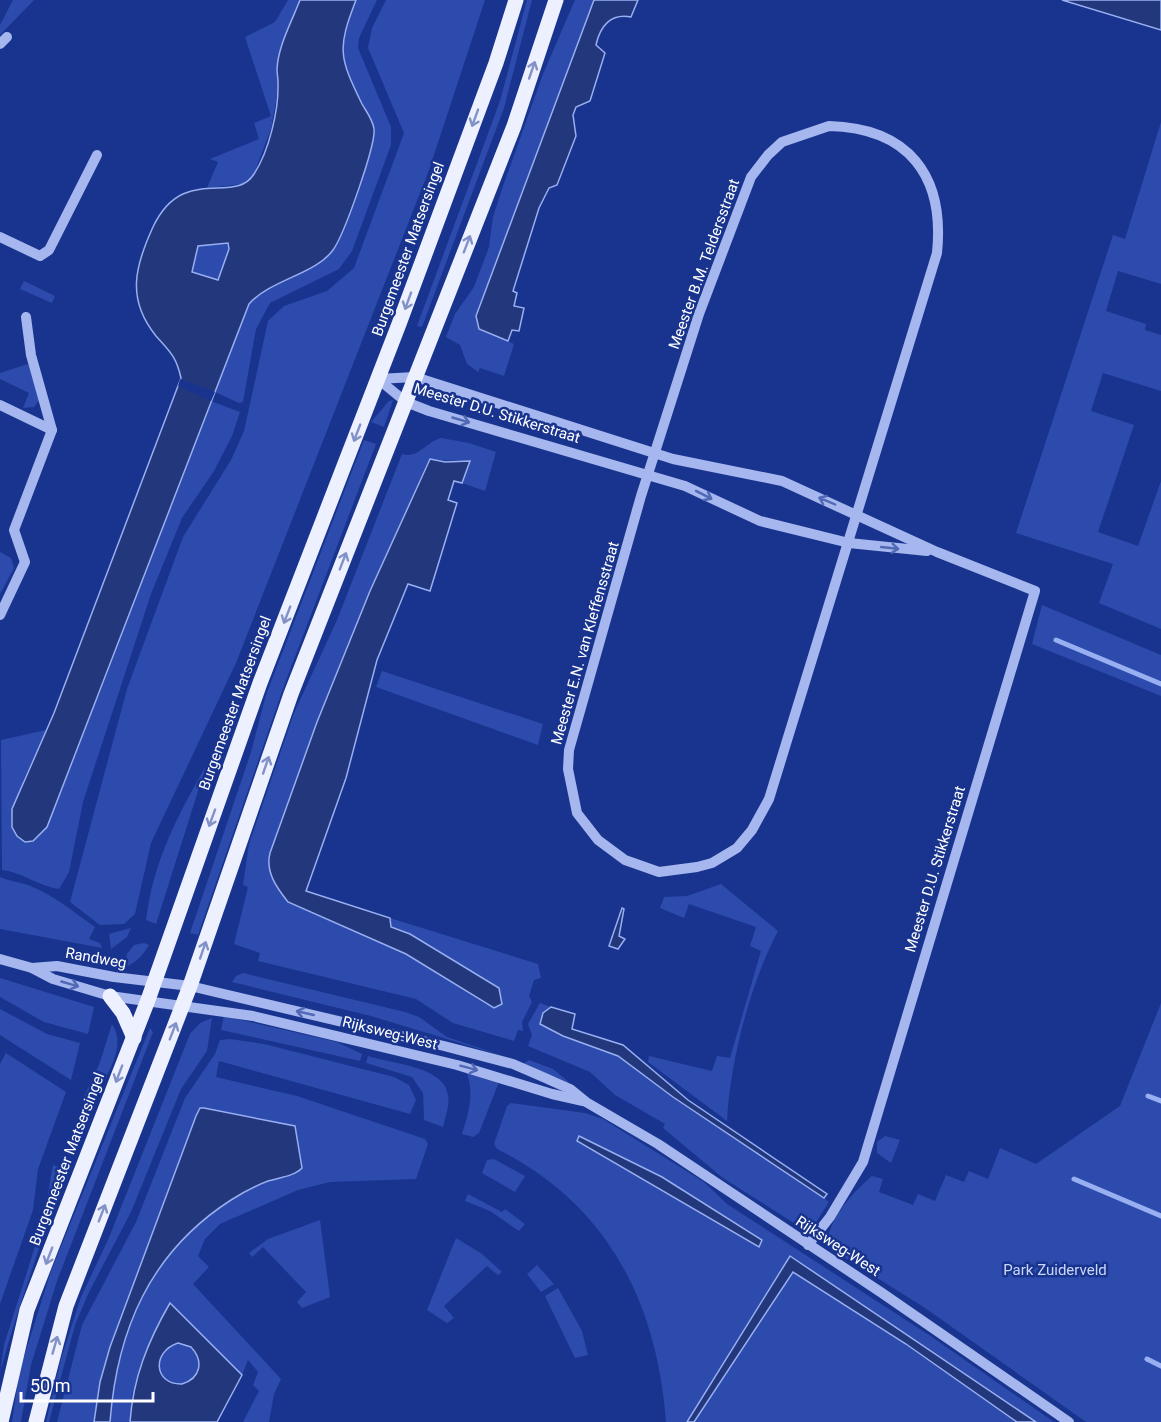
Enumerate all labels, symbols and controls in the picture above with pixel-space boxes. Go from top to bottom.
one-way arrow [528,62,539,80]
one-way arrow [469,108,480,127]
street label: Burgemeester Matsersingel [368,159,448,339]
street label: Meester B.M. Teldersstraat [665,176,743,352]
one-way arrow [463,235,474,254]
one-way arrow [401,291,412,310]
street label: Meester D.U. Stikkerstraat [412,379,582,447]
one-way arrow [451,415,470,426]
one-way arrow [351,423,362,442]
one-way arrow [694,490,712,502]
one-way arrow [818,495,836,506]
street label: Meester E.N. van Kleffensstraat [547,539,623,747]
one-way arrow [880,542,900,553]
one-way arrow [338,552,349,571]
one-way arrow [280,605,291,624]
street label: Burgemeester Matsersingel [195,613,275,793]
one-way arrow [262,756,273,775]
street label: Meester D.U. Stikkerstraat [901,784,969,954]
one-way arrow [206,808,217,826]
one-way arrow [198,941,209,960]
street label: Randweg [64,944,128,972]
one-way arrow [60,979,79,990]
one-way arrow [296,1007,315,1019]
street label: Rijksweg-West [341,1012,439,1054]
one-way arrow [168,1022,179,1041]
one-way arrow [459,1063,478,1074]
one-way arrow [113,1064,124,1083]
street label: Burgemeester Matsersingel [26,1070,108,1248]
one-way arrow [97,1204,108,1222]
street label: Rijksweg-West [792,1212,884,1280]
one-way arrow [42,1246,53,1265]
park label: Park Zuiderveld [1003,1261,1107,1279]
one-way arrow [50,1336,61,1355]
scale bar [21,1365,153,1403]
text: 50 m [30,1375,70,1396]

